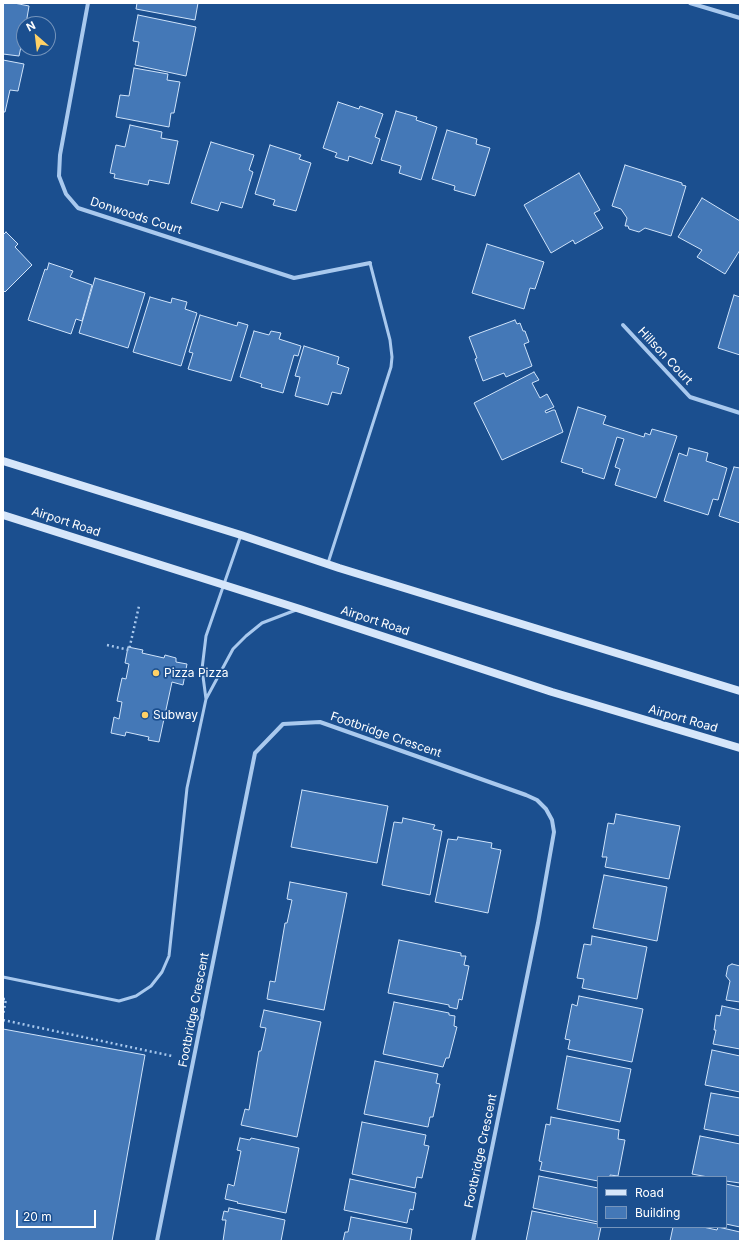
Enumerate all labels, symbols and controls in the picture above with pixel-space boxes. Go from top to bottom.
north arrow [16,16,56,56]
text: N [24,18,38,34]
street label: Donwoods Court [88,194,184,238]
street label: Hillson Court [635,324,695,388]
street label: Airport Road [30,504,102,540]
street label: Airport Road [339,603,411,639]
place label: Pizza Pizza [164,666,228,680]
marker: Pizza Pizza [151,668,161,678]
street label: Airport Road [647,702,719,736]
place label: Subway [153,708,198,722]
street label: Footbridge Crescent [329,709,443,761]
marker: Subway [140,710,150,720]
street label: Footbridge Crescent [176,952,212,1068]
street label: Footbridge Crescent [462,1093,500,1209]
legend [597,1176,727,1228]
text: Road [635,1185,664,1200]
scale bar [18,1202,98,1228]
text: Building [635,1205,680,1220]
text: 20 m [23,1209,52,1224]

